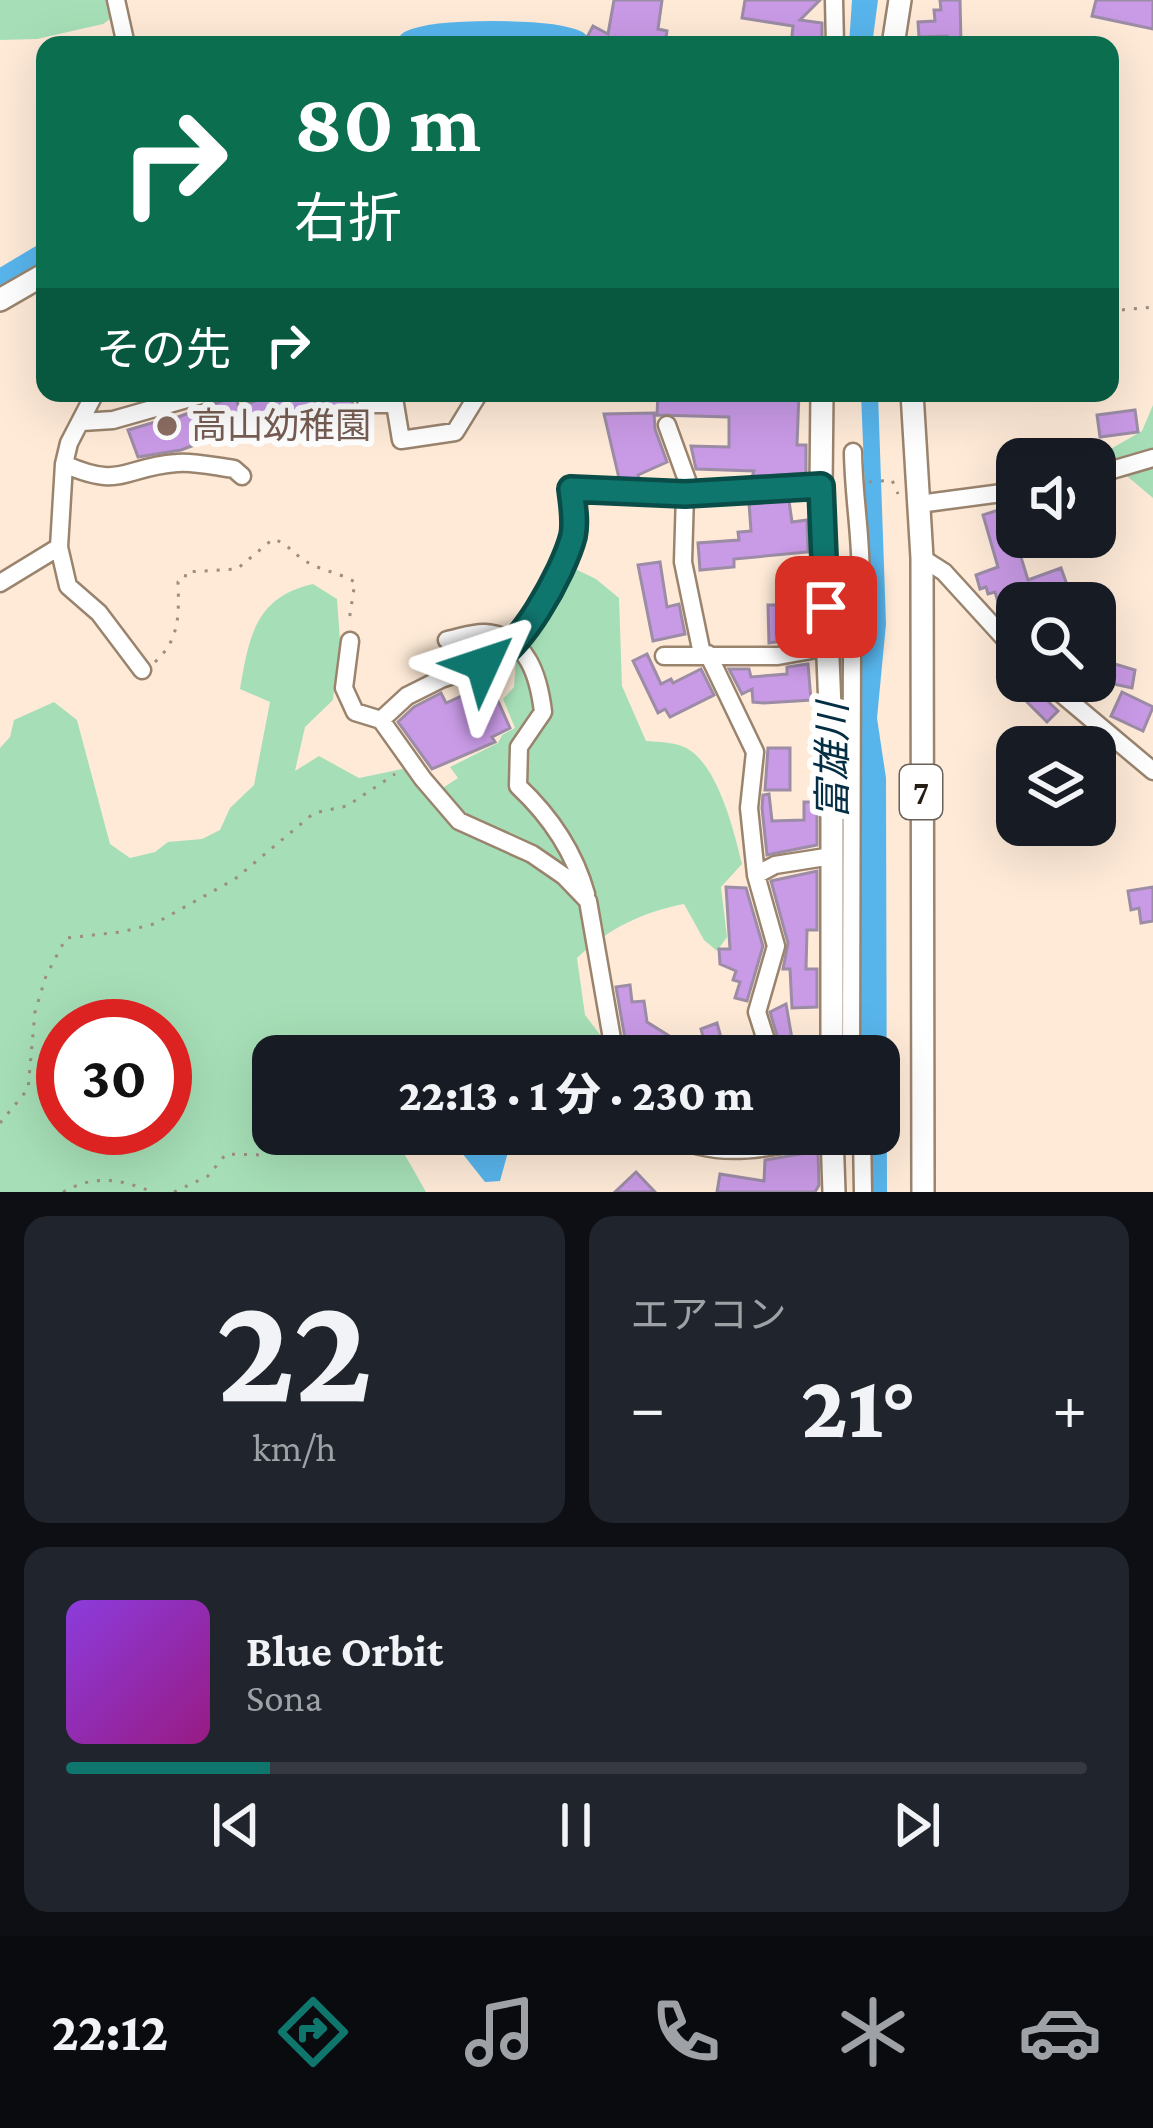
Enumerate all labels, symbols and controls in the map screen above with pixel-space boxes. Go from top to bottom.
text: 80 m [294,76,481,169]
icon: right [96,84,252,240]
text: 右折 [294,189,402,249]
icon: right [255,312,321,378]
text: その先 [96,325,231,375]
place label: 高山幼稚園 [191,406,371,446]
marker: 高山幼稚園 [154,413,180,439]
map controls [996,438,1116,846]
button: sound [996,438,1116,558]
pin [775,556,877,658]
icon: arrive [793,574,859,640]
button: search [996,582,1116,702]
position arrow [420,601,546,727]
water label: 富雄川 [811,699,854,820]
button: layers [996,726,1116,846]
road number: 7 [900,765,942,819]
speed limit sign: 30 [36,999,192,1155]
text: 22:13 · 1 分 · 230 m [399,1070,753,1120]
text: 22 [216,1261,373,1435]
text: エアコン [631,1293,787,1336]
text: 21° [801,1356,917,1456]
text: − [631,1370,665,1443]
text: + [1052,1370,1087,1443]
text: km/h [252,1426,336,1469]
text: Blue Orbit [246,1626,443,1676]
text: Sona [246,1676,323,1719]
icon: previous [203,1792,269,1858]
icon: pause [543,1792,609,1858]
icon: next [884,1792,950,1858]
icon: directions [271,1990,355,2074]
icon: music [458,1990,542,2074]
icon: phone [644,1990,728,2074]
icon: climate [831,1990,915,2074]
icon: car [1018,1990,1102,2074]
text: 22:12 [51,2002,168,2062]

